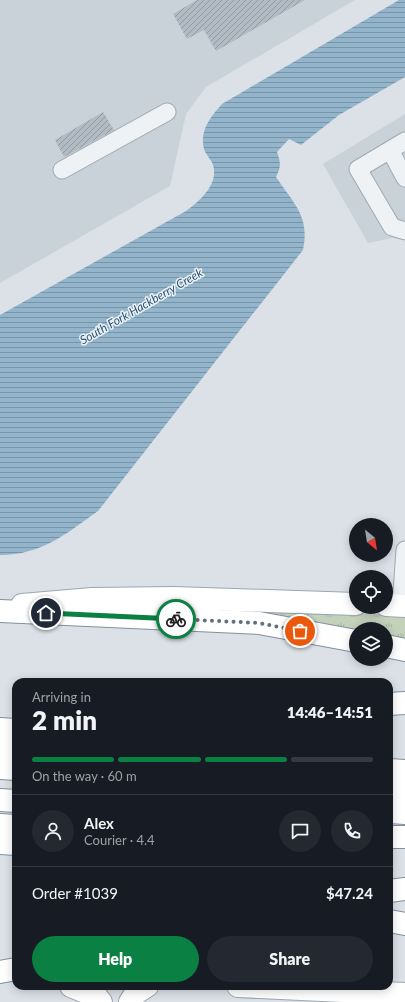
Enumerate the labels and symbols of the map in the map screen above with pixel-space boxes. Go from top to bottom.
water label: South Fork Hackberry Creek [77,265,205,347]
north arrow [349,518,393,562]
pin [29,596,63,630]
courier [156,599,196,639]
pin [283,614,317,648]

